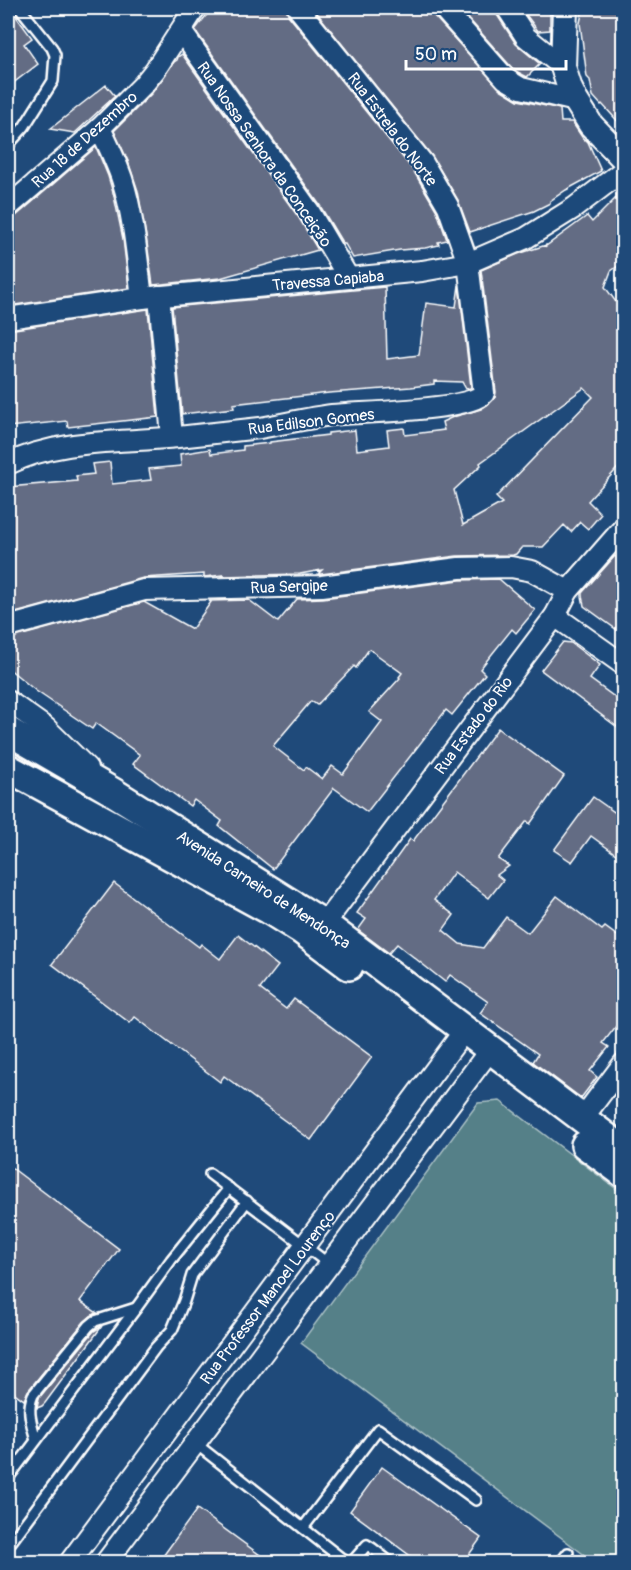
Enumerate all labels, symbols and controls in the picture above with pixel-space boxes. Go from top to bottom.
scale bar [406,33,566,71]
text: 50 m [415,43,457,66]
street label: Rua Nossa Senhora da Conceição [192,58,336,251]
street label: Rua Estrela do Norte [343,69,442,190]
street label: Rua 18 de Dezembro [28,87,142,192]
street label: Travessa Capiaba [271,266,385,296]
street label: Rua Edilson Gomes [247,404,375,440]
street label: Rua Sergipe [250,576,328,598]
street label: Rua Estado do Rio [430,672,517,779]
street label: Avenida Carneiro de Mendonça [173,826,354,954]
street label: Rua Professor Manoel Lourenço [196,1206,340,1388]

